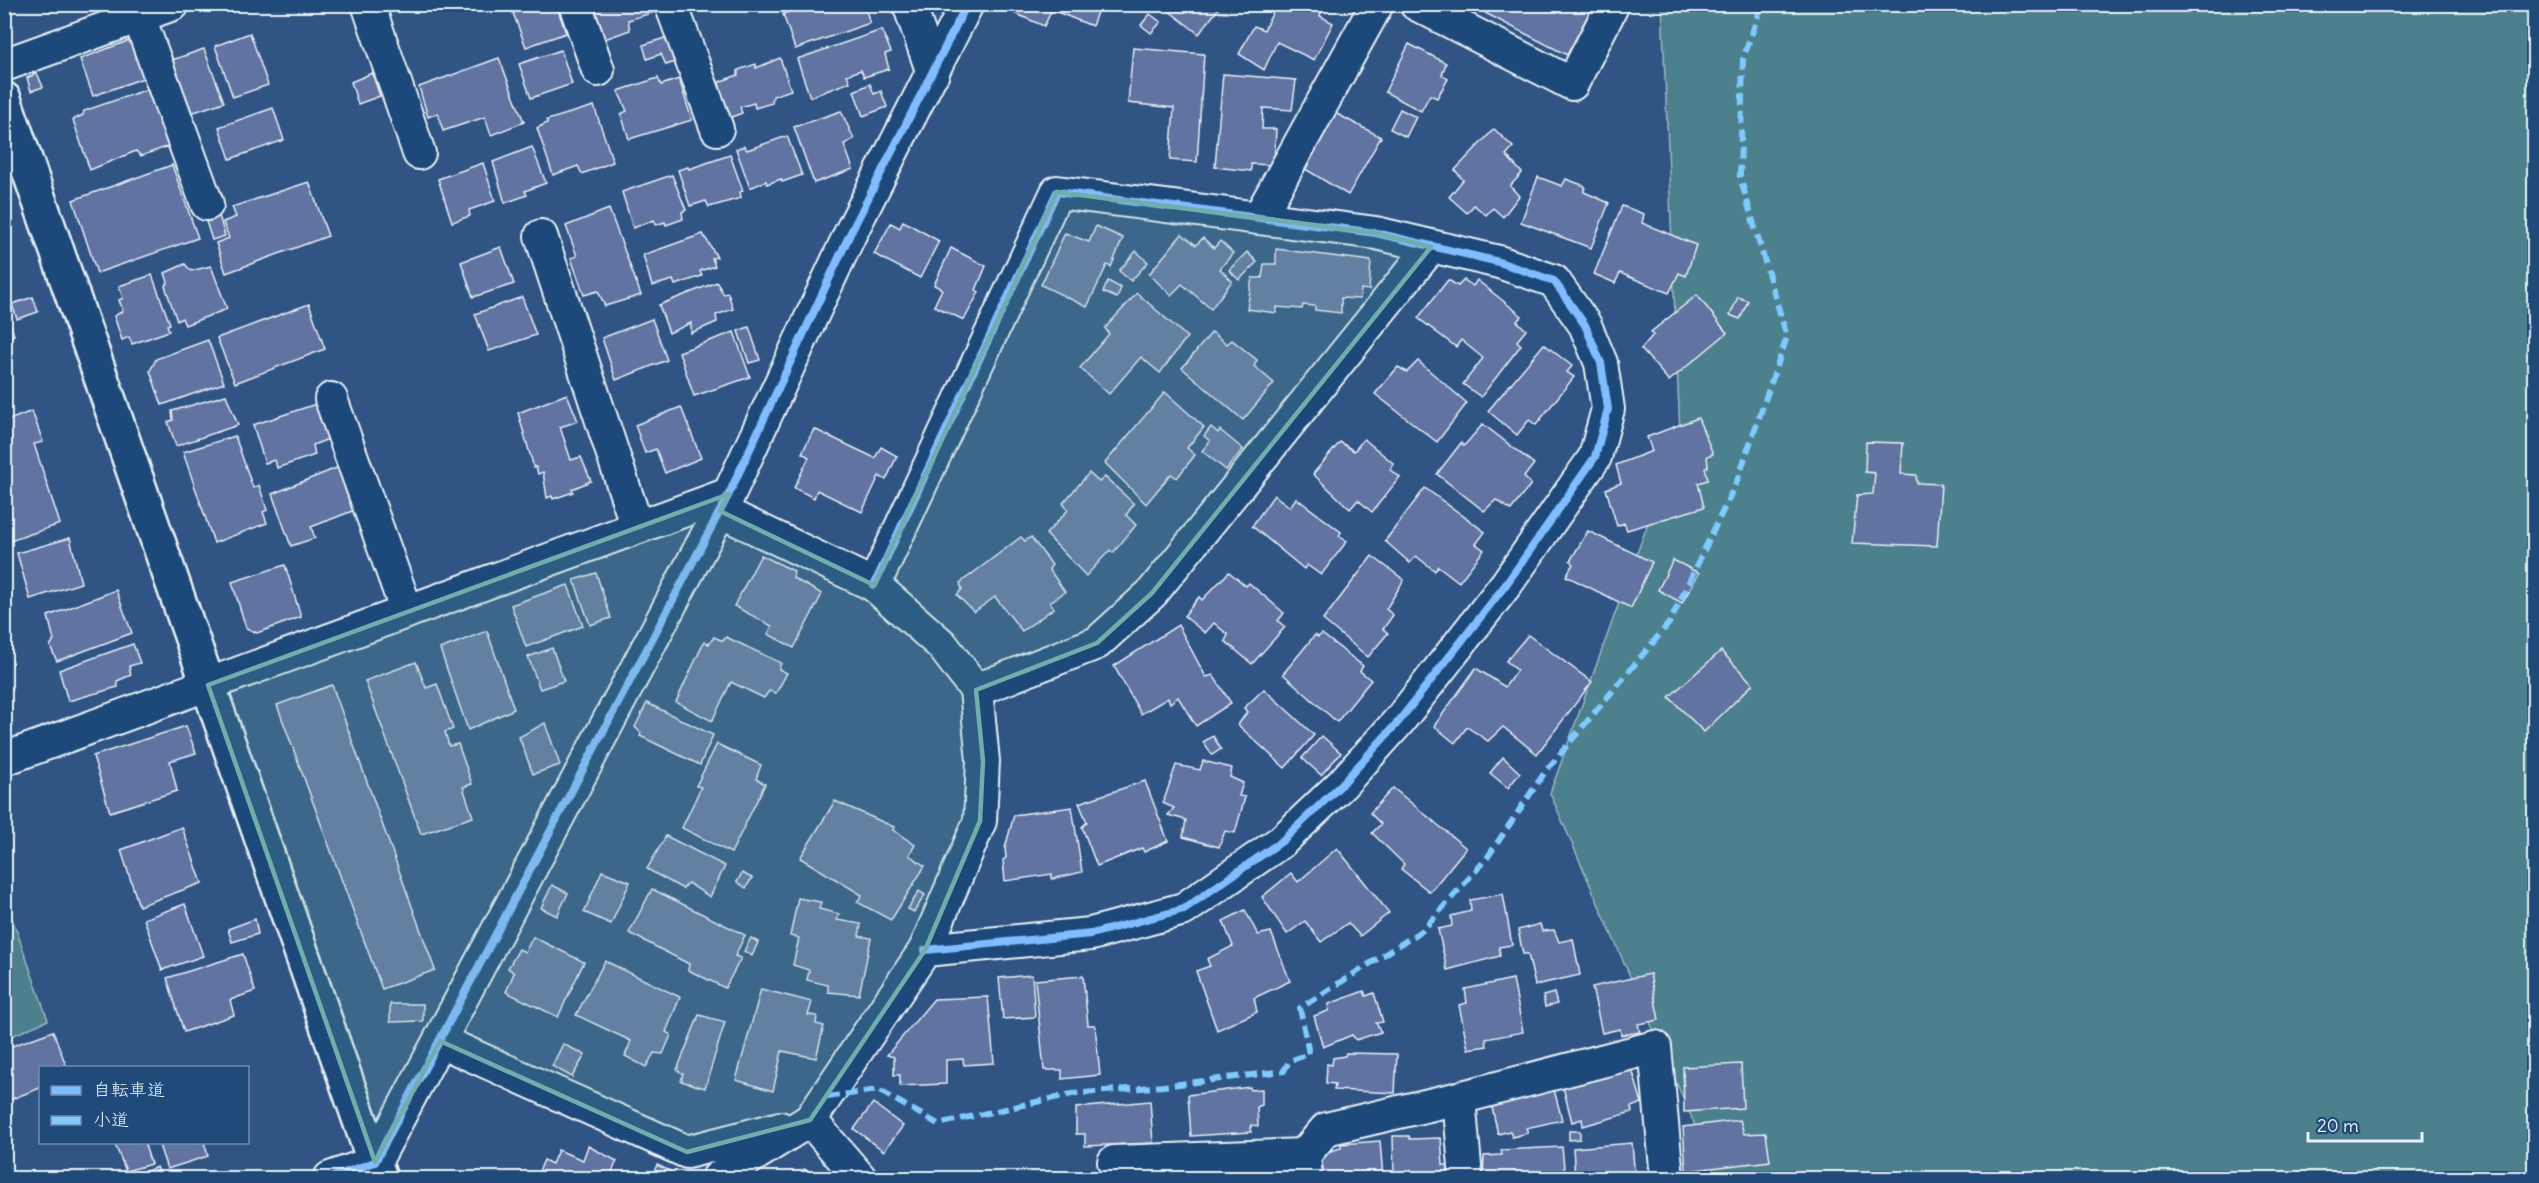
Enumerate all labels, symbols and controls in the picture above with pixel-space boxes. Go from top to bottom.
legend [39,1066,249,1144]
text: 自転車道 [93,1078,165,1101]
scale bar [2308,1105,2422,1143]
text: 小道 [93,1108,129,1131]
text: 20 m [2317,1114,2359,1137]

